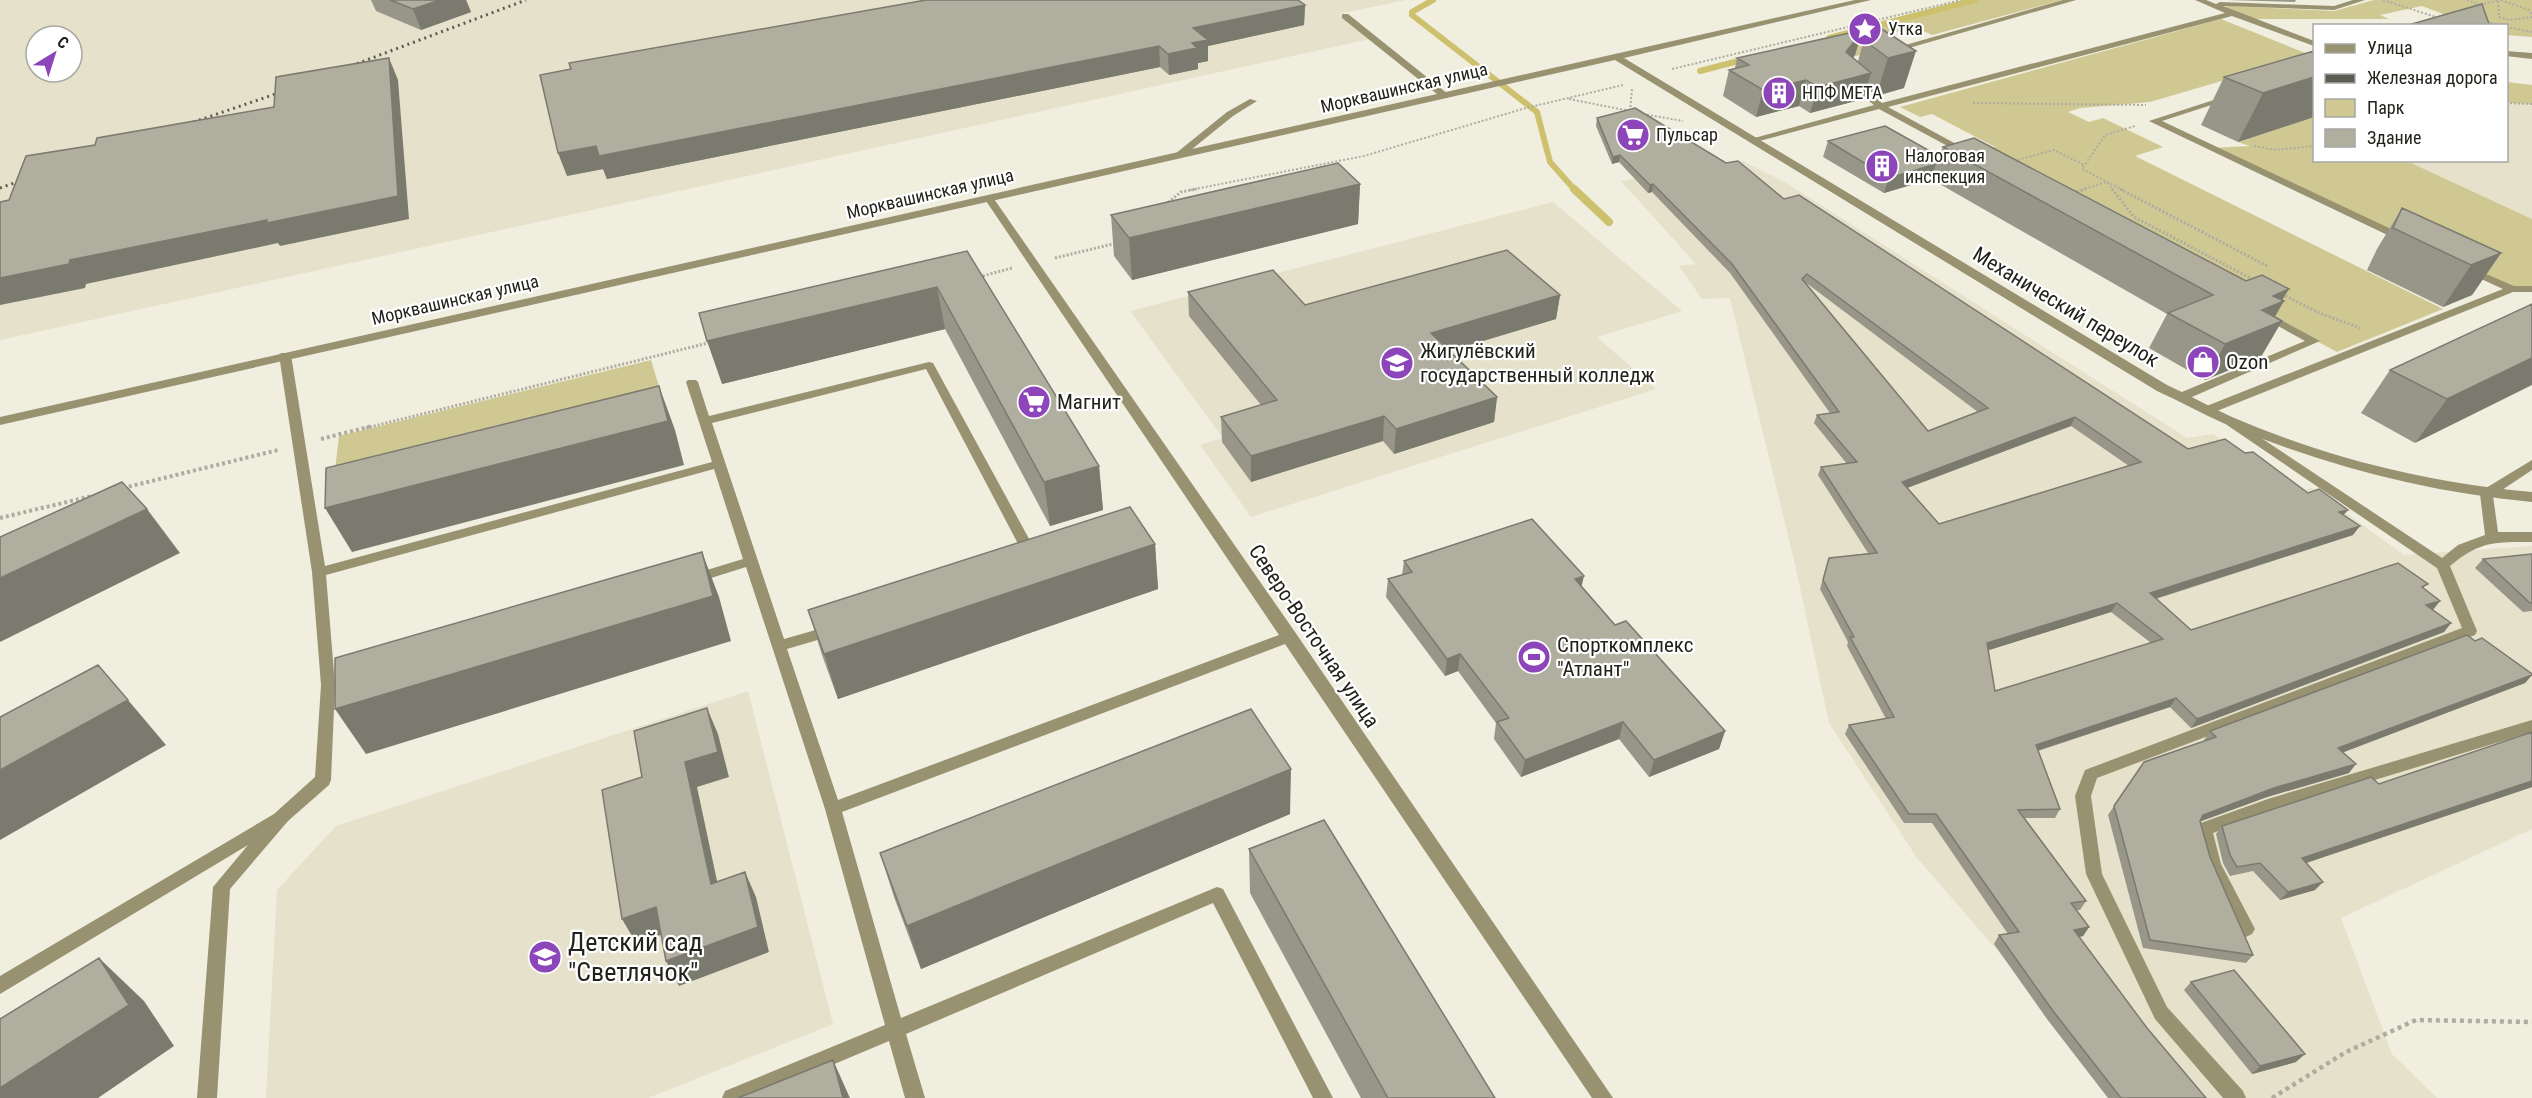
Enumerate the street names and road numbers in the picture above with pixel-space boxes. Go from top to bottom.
street label: Морквашинская улица [1318,58,1489,117]
street label: Морквашинская улица [844,164,1015,223]
street label: Механический переулок [1969,242,2163,372]
street label: Морквашинская улица [369,270,540,329]
street label: Северо-Восточная улица [1244,540,1384,732]

